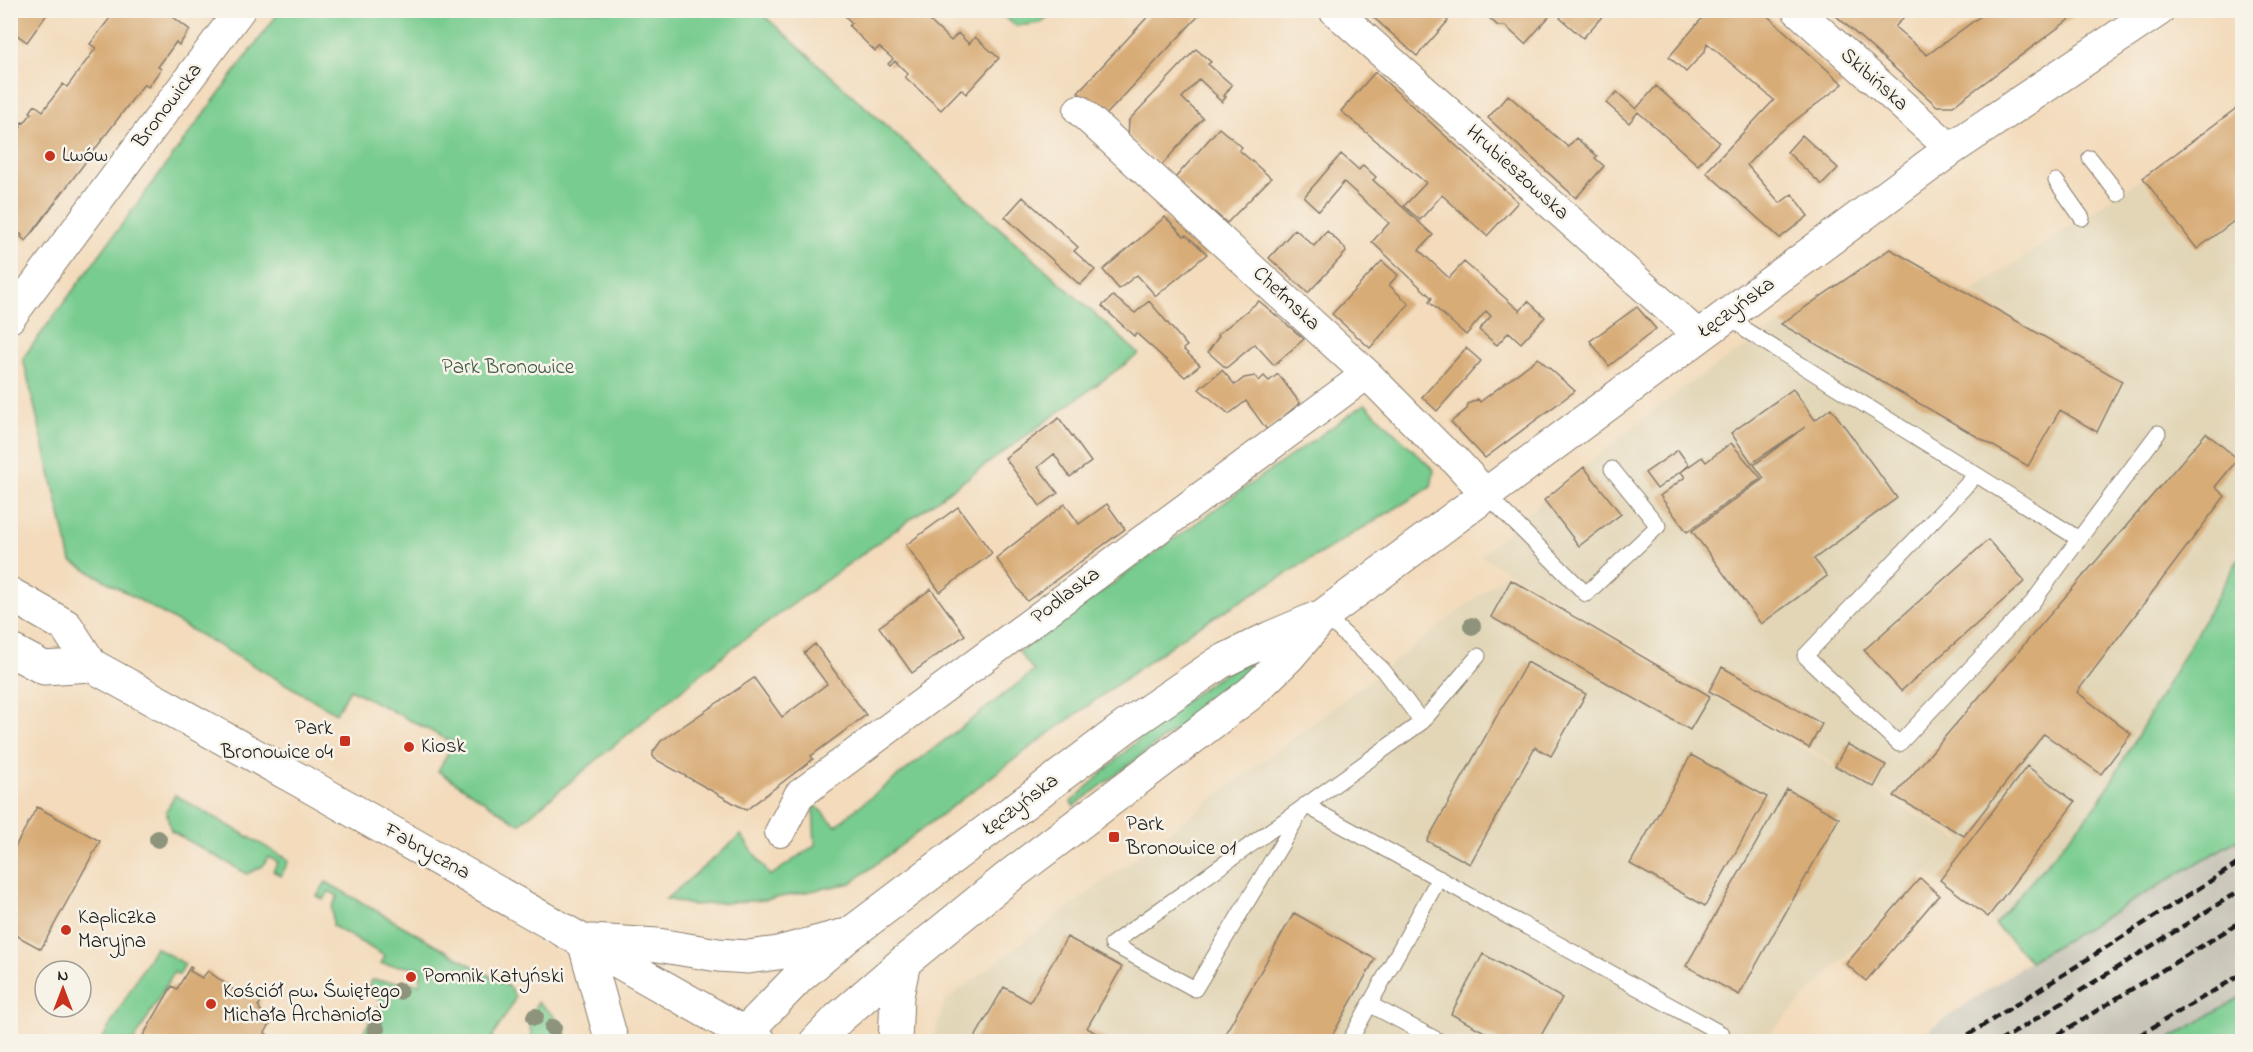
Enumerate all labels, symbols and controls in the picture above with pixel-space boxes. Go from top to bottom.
street label: Skibińska [1833,41,1915,119]
street label: Bronowicka [125,57,210,156]
street label: Hrubieszowska [1459,118,1575,228]
place label: Lwów [62,141,108,171]
marker: Lwów [43,149,57,163]
street label: Chełmska [1245,260,1327,338]
street label: Łęczyńska [1692,270,1783,348]
park label: Park Bronowice [442,353,575,383]
street label: Podlaska [1025,560,1107,632]
place label: Park Bronowice 04 [220,714,334,768]
place label: Kiosk [421,732,467,762]
marker: Park Bronowice 04 [338,734,352,748]
marker: Kiosk [402,740,416,754]
street label: Łęczyńska [976,766,1067,846]
place label: Park Bronowice 01 [1125,810,1236,864]
street label: Fabryczna [376,815,476,890]
marker: Park Bronowice 01 [1107,830,1121,844]
place label: Kapliczka Maryjna [78,903,156,959]
marker: Kapliczka Maryjna [59,923,73,937]
north arrow [33,959,93,1019]
place label: Pomnik Katyński [423,962,564,994]
text: N [58,964,69,988]
marker: Pomnik Katyński [404,970,418,984]
place label: Kościół pw. Świętego Michała Archanioła [223,977,400,1031]
marker: Kościół pw. Świętego Michała Archanioła [204,997,218,1011]

